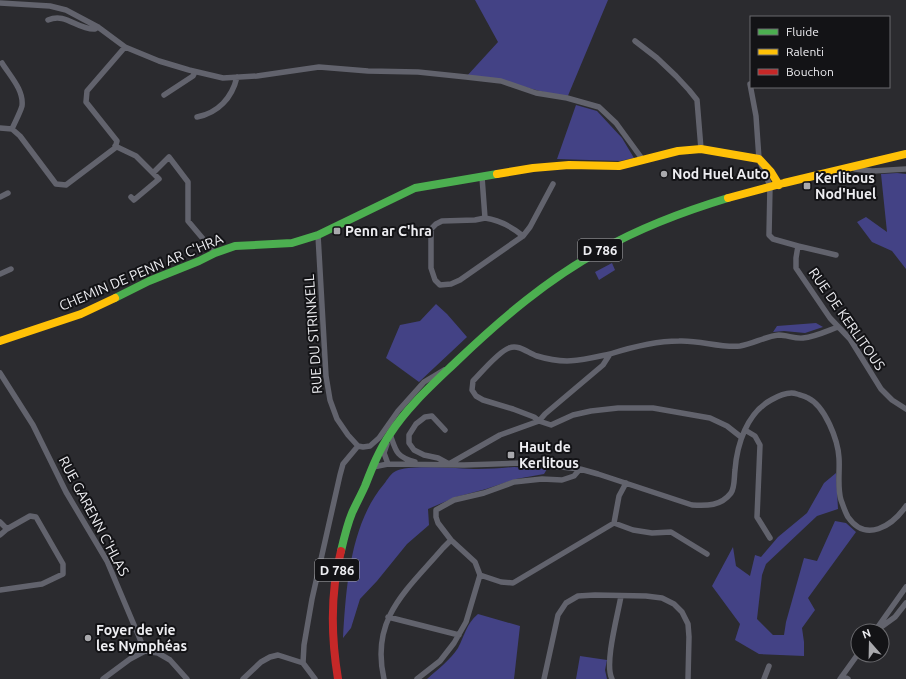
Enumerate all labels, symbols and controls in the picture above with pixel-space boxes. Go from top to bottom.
legend [750,16,890,88]
text: Fluide [786,25,819,38]
text: Ralenti [786,45,824,58]
text: Bouchon [786,65,834,78]
place label: Nod Huel Auto [672,166,769,182]
marker: Nod Huel Auto [659,169,669,179]
place label: Kerlitous Nod'Huel [815,170,876,202]
marker: Kerlitous Nod'Huel [802,181,812,191]
place label: Penn ar C'hra [345,223,432,239]
marker: Penn ar C'hra [332,226,342,236]
street label: CHEMIN DE PENN AR C'HRA [57,230,225,314]
road number: D 786 [578,239,622,261]
street label: RUE DE KERLITOUS [806,265,888,373]
street label: RUE DU STRINKELL [301,274,325,394]
place label: Haut de Kerlitous [519,439,579,471]
marker: Haut de Kerlitous [506,450,516,460]
street label: RUE GARENN C'HLAS [56,453,132,579]
road number: D 786 [315,559,359,581]
place label: Foyer de vie les Nymphéas [96,622,187,654]
north arrow [850,623,890,663]
text: N [861,627,872,641]
marker: Foyer de vie les Nymphéas [83,633,93,643]

